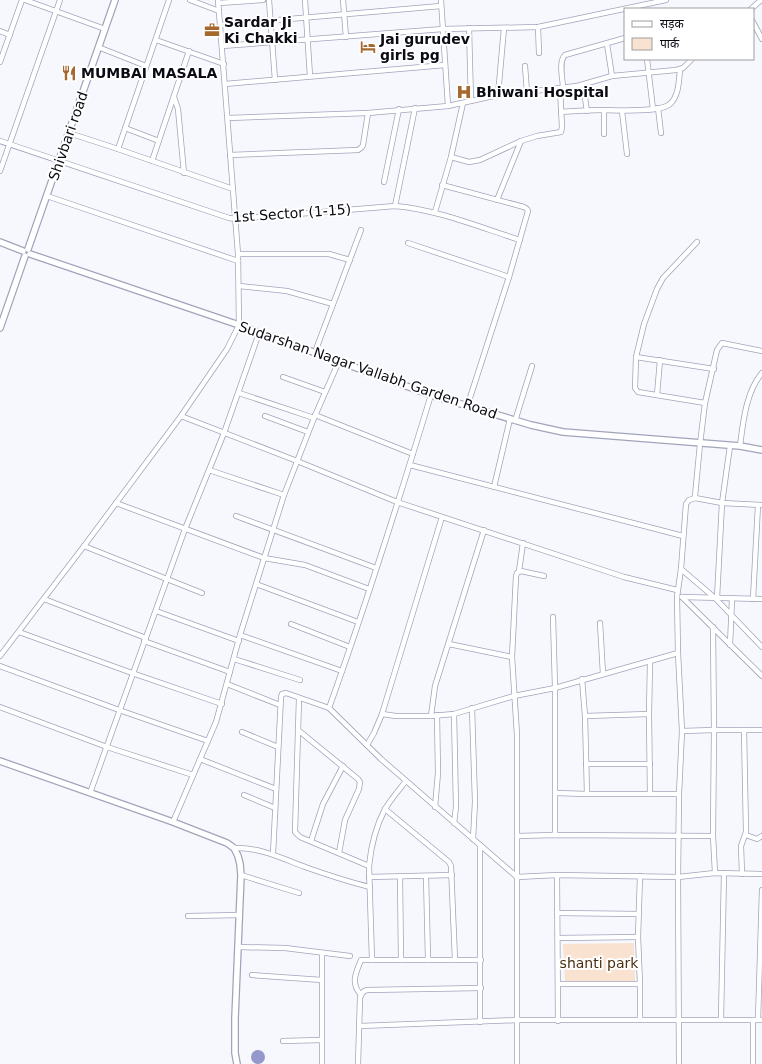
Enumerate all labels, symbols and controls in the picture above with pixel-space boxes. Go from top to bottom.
legend [624,8,754,60]
place label: Sardar Ji Ki Chakki [224,14,298,46]
text: सड़क [660,17,685,31]
office icon: Sardar Ji Ki Chakki [203,21,221,39]
place label: Jai gurudev girls pg [379,31,470,63]
text: पार्क [660,37,680,51]
hotel icon: Jai gurudev girls pg [359,38,377,56]
restaurant icon: MUMBAI MASALA [60,64,78,82]
place label: MUMBAI MASALA [81,65,217,81]
hospital icon: Bhiwani Hospital [455,83,473,101]
place label: Bhiwani Hospital [476,84,609,100]
street label: Shivbari road [45,89,91,183]
street label: 1st Sector (1-15) [232,201,352,225]
street label: Sudarshan Nagar Vallabh Garden Road [237,318,499,422]
park label: shanti park [560,955,639,971]

